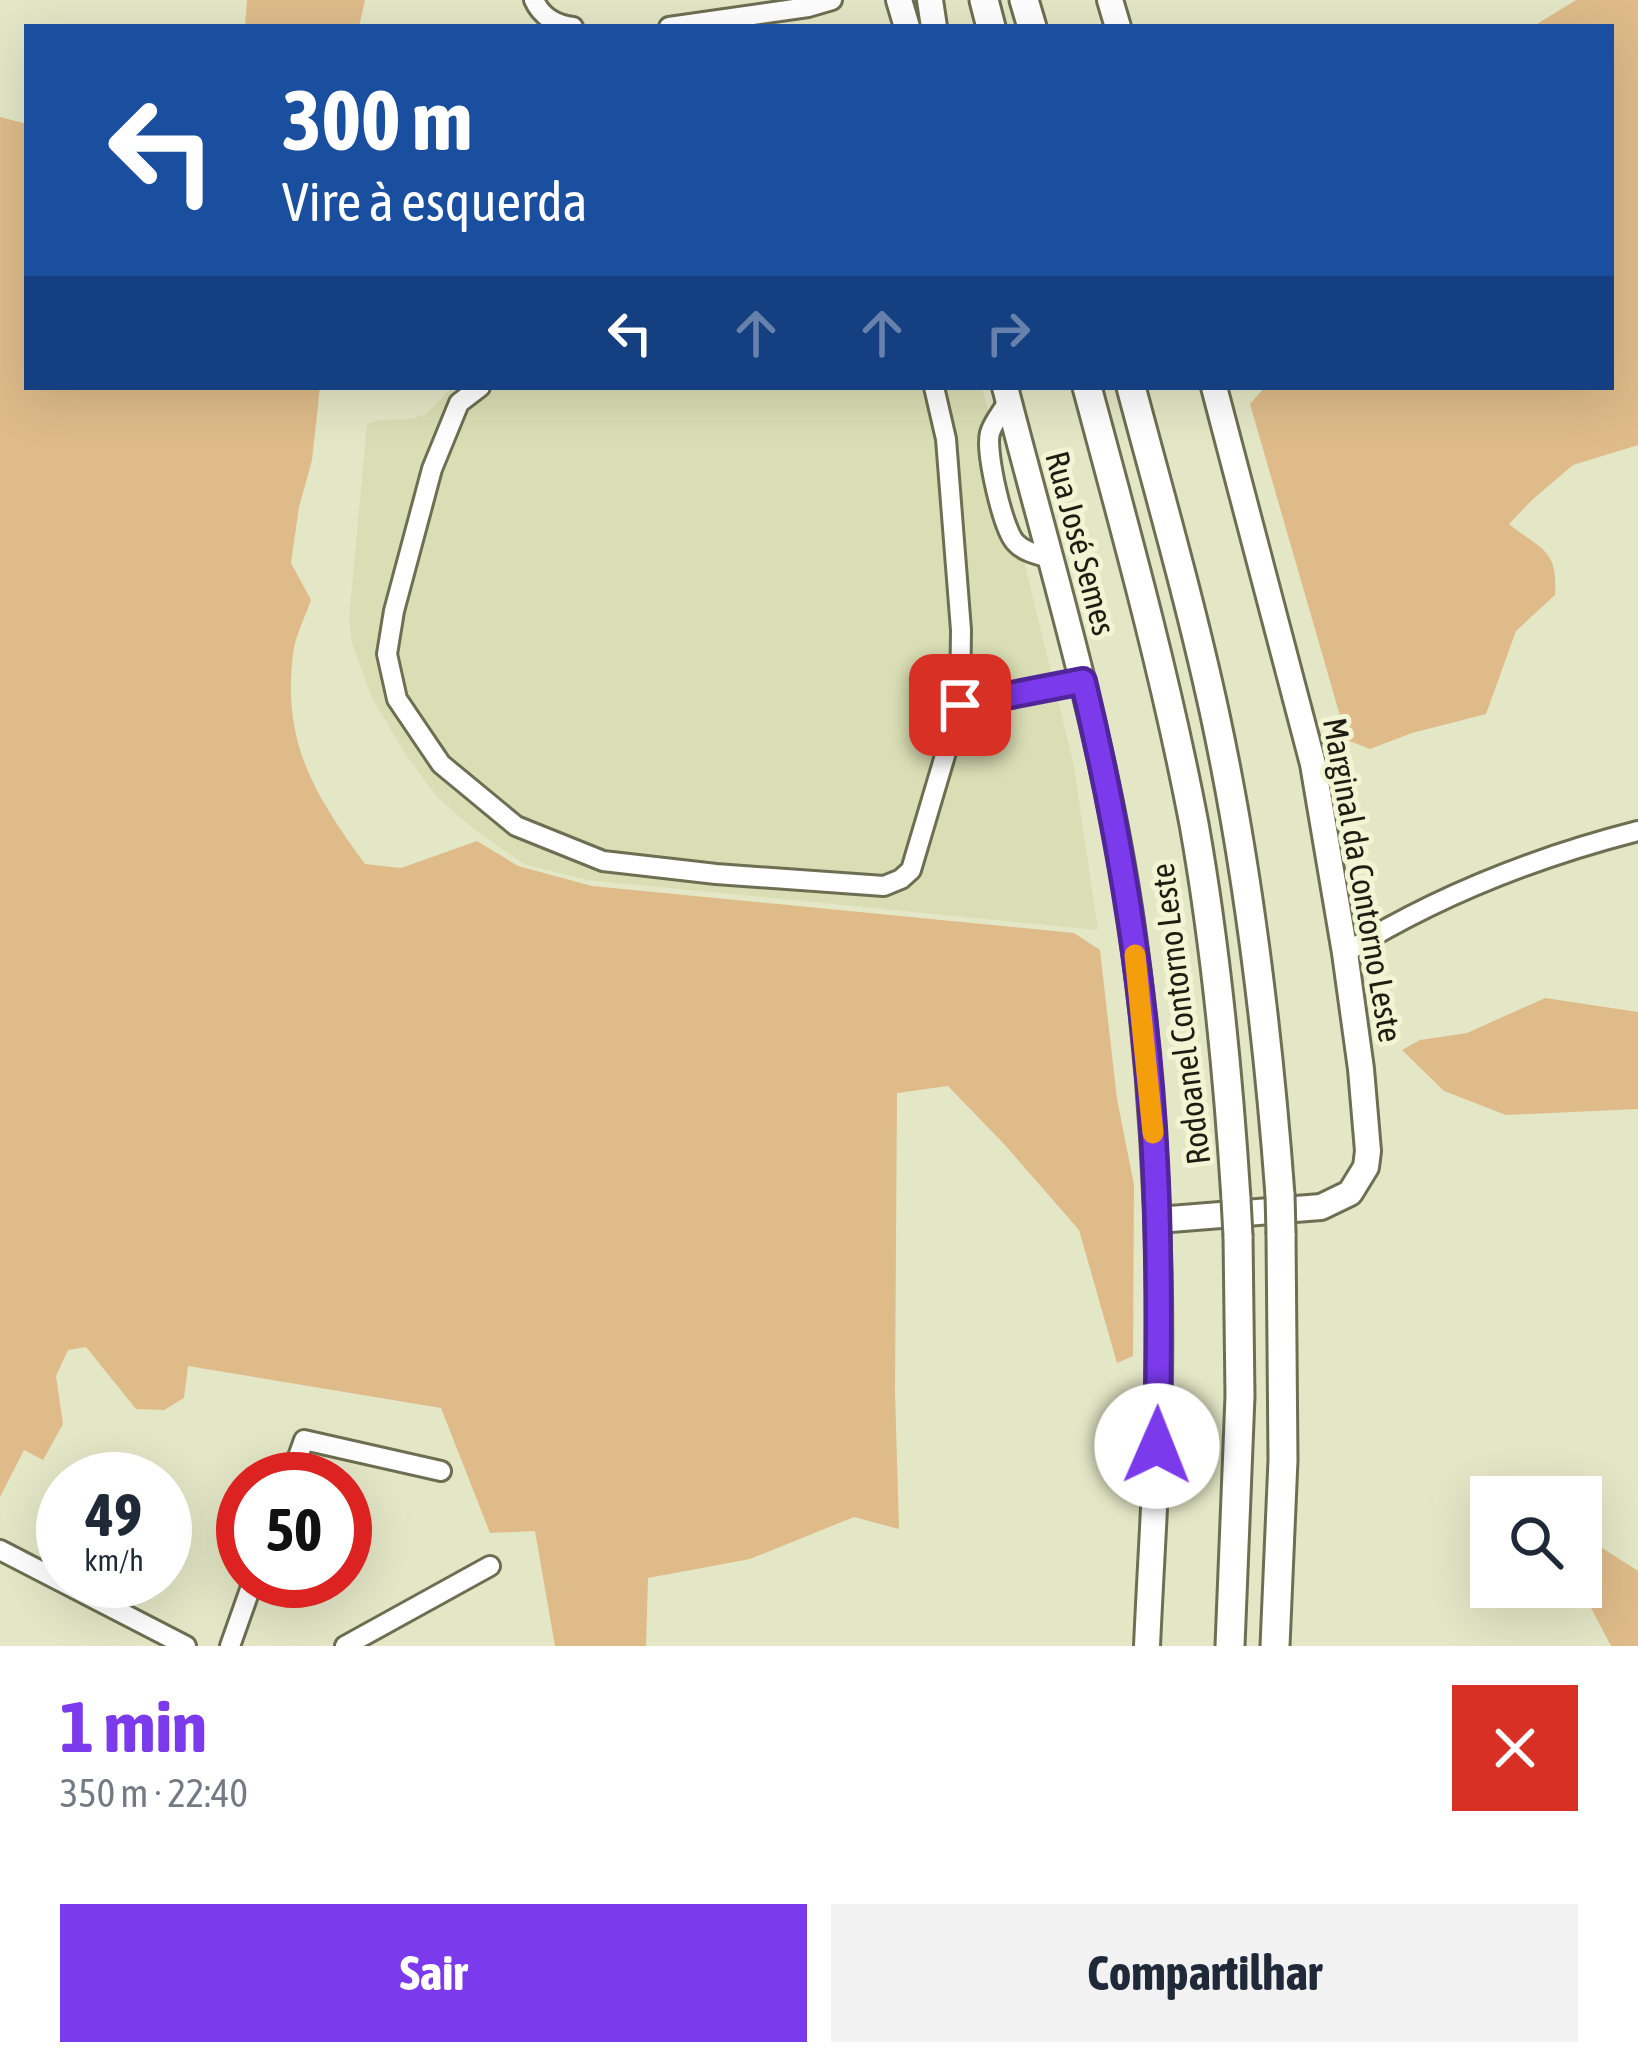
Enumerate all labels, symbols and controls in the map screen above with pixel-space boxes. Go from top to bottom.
icon: left [84,72,240,228]
text: 300 m [282,72,472,168]
text: Vire à esquerda [282,171,588,232]
icon: left [597,300,663,366]
icon: ahead [723,300,789,366]
icon: ahead [849,300,915,366]
icon: right [975,300,1041,366]
street label: Rua José Semes [1038,447,1124,639]
pin [909,654,1011,756]
icon: arrive [927,672,993,738]
street label: Marginal da Contorno Leste [1316,715,1410,1045]
street label: Rodoanel Contorno Leste [1143,861,1217,1167]
position arrow [1094,1383,1220,1509]
speed limit sign: 50 [216,1452,372,1608]
map controls [1470,1476,1602,1608]
button: search [1470,1476,1602,1608]
text: 49 [86,1480,142,1549]
text: km/h [84,1543,144,1577]
text: 1 min [60,1685,207,1767]
button: close [1452,1685,1578,1811]
text: 350 m · 22:40 [60,1771,248,1815]
button: Sair [60,1904,807,2042]
button: Compartilhar [831,1904,1578,2042]

